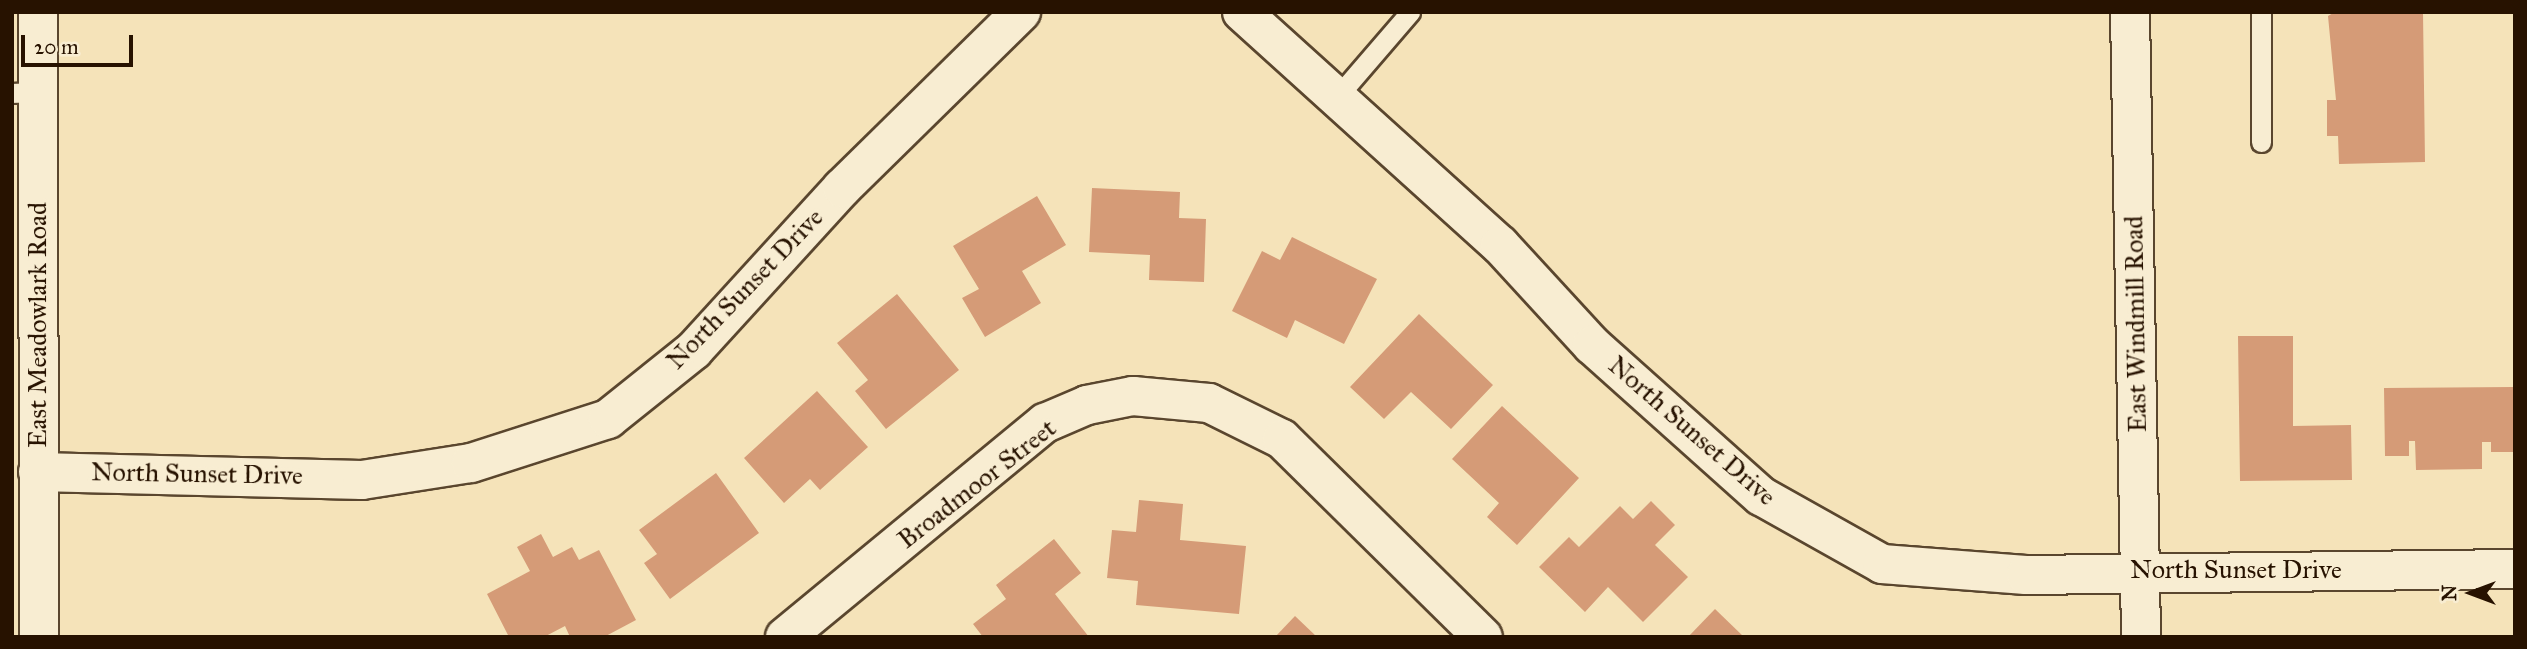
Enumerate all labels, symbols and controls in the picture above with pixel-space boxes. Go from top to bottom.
scale bar [24,21,136,65]
text: 20 m [34,34,79,60]
street label: East Meadowlark Road [22,202,54,448]
street label: North Sunset Drive [660,202,830,376]
street label: East Windmill Road [2119,215,2153,433]
street label: North Sunset Drive [1602,350,1782,512]
street label: Broadmoor Street [892,413,1062,555]
street label: North Sunset Drive [91,457,303,491]
street label: North Sunset Drive [2130,554,2342,586]
north arrow [2436,558,2506,628]
text: N [2438,585,2461,601]

